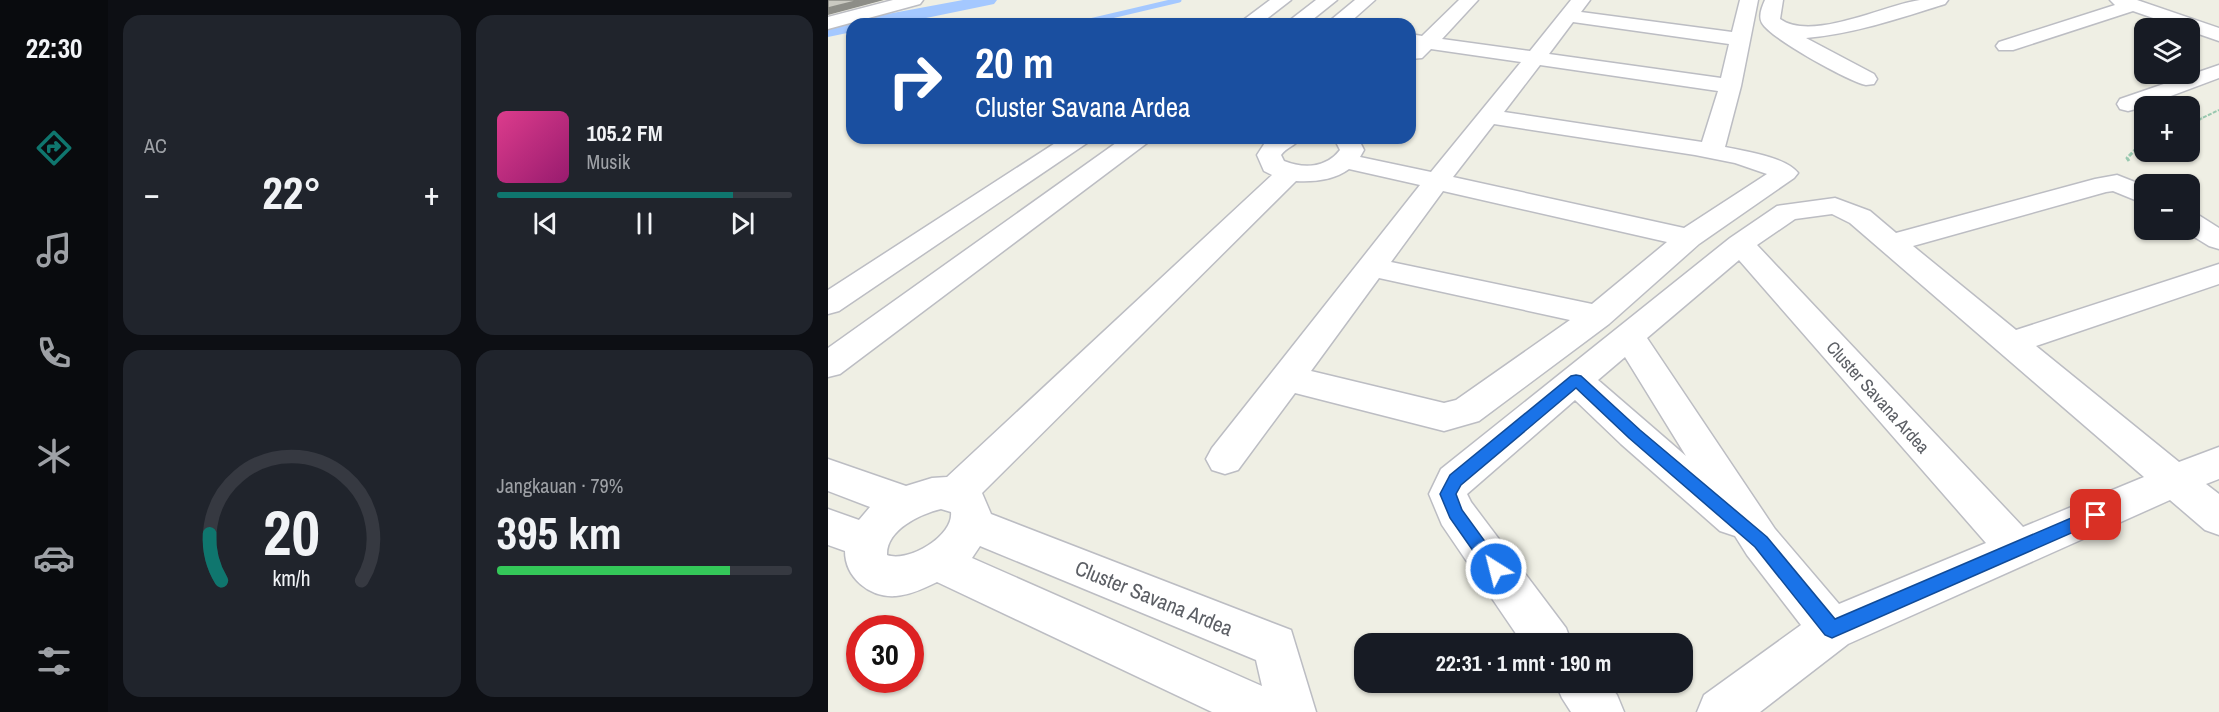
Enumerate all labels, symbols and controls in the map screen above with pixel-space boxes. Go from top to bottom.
map controls [2134,18,2200,240]
button: layers [2134,18,2200,84]
text: 22:30 [26,30,82,66]
text: 20 m [975,35,1054,91]
icon: right [876,42,954,120]
text: Cluster Savana Ardea [975,89,1190,125]
button: + [2134,96,2200,162]
text: 105.2 FM [587,118,663,148]
icon: directions [33,127,75,169]
text: AC [144,132,167,159]
text: Musik [587,148,630,175]
text: 22° [262,162,321,223]
text: − [144,171,160,215]
text: + [424,171,439,215]
button: − [2134,174,2200,240]
icon: previous [529,207,562,240]
icon: pause [628,207,661,240]
icon: next [726,207,759,240]
icon: music [33,229,75,271]
icon: phone [33,332,75,374]
street label: Cluster Savana Ardea [1821,335,1935,459]
icon: climate [33,435,75,477]
text: Jangkauan · 79% [497,472,623,499]
pin [2070,489,2121,540]
text: 20 [263,490,320,574]
icon: arrive [2079,498,2112,531]
text: 395 km [497,502,622,563]
icon: car [33,537,75,579]
position arrow [1464,537,1528,601]
street label: Cluster Savana Ardea [1071,553,1237,643]
text: km/h [273,564,311,593]
speed limit sign: 30 [846,615,924,693]
icon: filters [33,640,75,682]
text: 22:31 · 1 mnt · 190 m [1436,648,1611,678]

